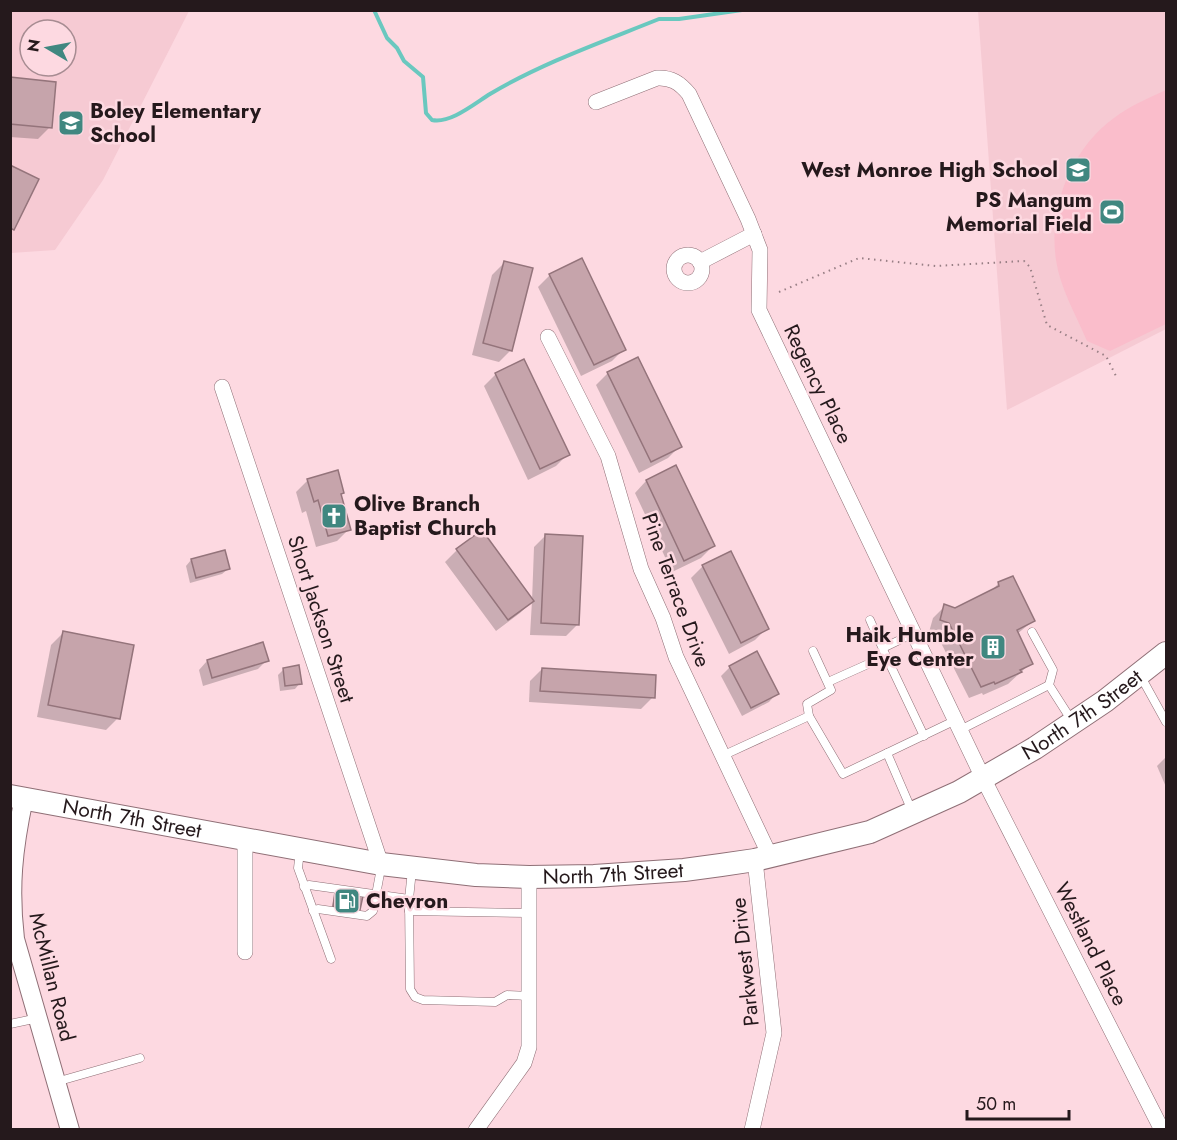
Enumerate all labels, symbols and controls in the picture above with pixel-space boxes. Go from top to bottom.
north arrow [18,18,78,78]
text: N [21,37,46,54]
place label: Boley Elementary School [90,96,262,150]
school or university icon: Boley Elementary School [56,108,86,138]
place label: West Monroe High School [801,155,1058,185]
school or university icon: West Monroe High School [1063,155,1093,185]
place label: PS Mangum Memorial Field [946,185,1092,239]
sports icon: PS Mangum Memorial Field [1097,197,1127,227]
street label: Regency Place [776,319,860,449]
place label: Olive Branch Baptist Church [354,489,497,543]
church icon: Olive Branch Baptist Church [319,501,349,531]
street label: Pine Terrace Drive [634,509,718,671]
street label: Short Jackson Street [280,531,362,707]
place label: Haik Humble Eye Center [846,620,974,674]
building icon: Haik Humble Eye Center [978,632,1008,662]
street label: North 7th Street [1016,662,1149,767]
street label: North 7th Street [60,791,204,846]
street label: North 7th Street [542,855,684,892]
street label: Westland Place [1047,877,1135,1011]
fuel station icon: Chevron [332,886,362,916]
place label: Chevron [366,886,448,916]
street label: Parkwest Drive [723,896,767,1028]
street label: McMillan Road [21,909,83,1045]
scale bar [967,1083,1069,1121]
text: 50 m [976,1091,1016,1117]

